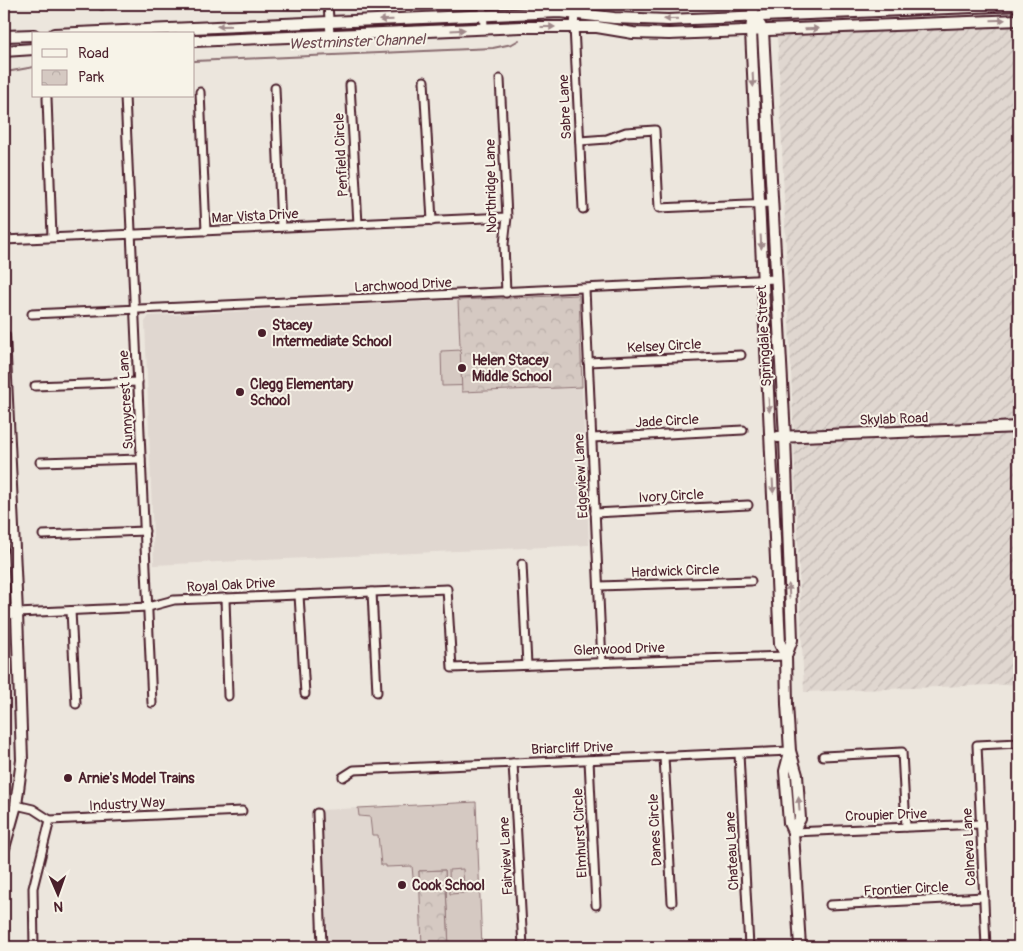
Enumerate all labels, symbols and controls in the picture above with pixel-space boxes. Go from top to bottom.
one-way arrow [662,15,678,23]
one-way arrow [378,16,394,24]
one-way arrow [990,16,1006,24]
one-way arrow [215,23,231,31]
one-way arrow [540,23,556,31]
one-way arrow [804,24,820,32]
one-way arrow [451,25,467,33]
water label: Westminster Channel [288,30,427,54]
legend [32,32,195,98]
text: Road [78,44,109,63]
text: Park [78,68,105,87]
one-way arrow [750,72,758,88]
street label: Sabre Lane [555,74,575,140]
street label: Penfield Circle [330,112,352,197]
street label: Northridge Lane [482,139,500,233]
street label: Mar Vista Drive [211,205,299,227]
one-way arrow [757,235,765,251]
street label: Larchwood Drive [354,274,452,296]
street label: Springdale Street [753,284,775,387]
place label: Stacey Intermediate School [272,317,392,350]
marker: Stacey Intermediate School [256,327,268,339]
street label: Kelsey Circle [626,336,702,356]
street label: Sunnycrest Lane [115,350,137,450]
place label: Helen Stacey Middle School [472,352,552,385]
marker: Helen Stacey Middle School [456,362,468,374]
place label: Clegg Elementary School [250,376,353,409]
marker: Clegg Elementary School [234,386,246,398]
one-way arrow [765,397,773,413]
street label: Skylab Road [859,409,929,429]
street label: Jade Circle [635,411,699,431]
street label: Edgeview Lane [570,433,592,519]
one-way arrow [769,479,777,495]
street label: Ivory Circle [638,486,704,506]
street label: Hardwick Circle [631,561,720,581]
street label: Royal Oak Drive [186,574,276,596]
one-way arrow [785,583,793,599]
street label: Glenwood Drive [573,639,665,659]
street label: Briarcliff Drive [531,738,613,758]
place label: Arnie's Model Trains [78,770,195,787]
marker: Arnie's Model Trains [62,772,74,784]
street label: Elmhurst Circle [569,787,591,878]
street label: Danes Circle [645,793,665,867]
street label: Industry Way [89,794,165,814]
one-way arrow [795,796,803,812]
street label: Croupier Drive [845,805,927,825]
street label: Calneva Lane [958,808,980,886]
street label: Chateau Lane [721,811,743,891]
street label: Fairview Lane [495,816,517,896]
north arrow [32,868,82,918]
place label: Cook School [412,877,485,894]
street label: Frontier Circle [863,878,949,900]
marker: Cook School [396,879,408,891]
text: N [53,898,63,915]

